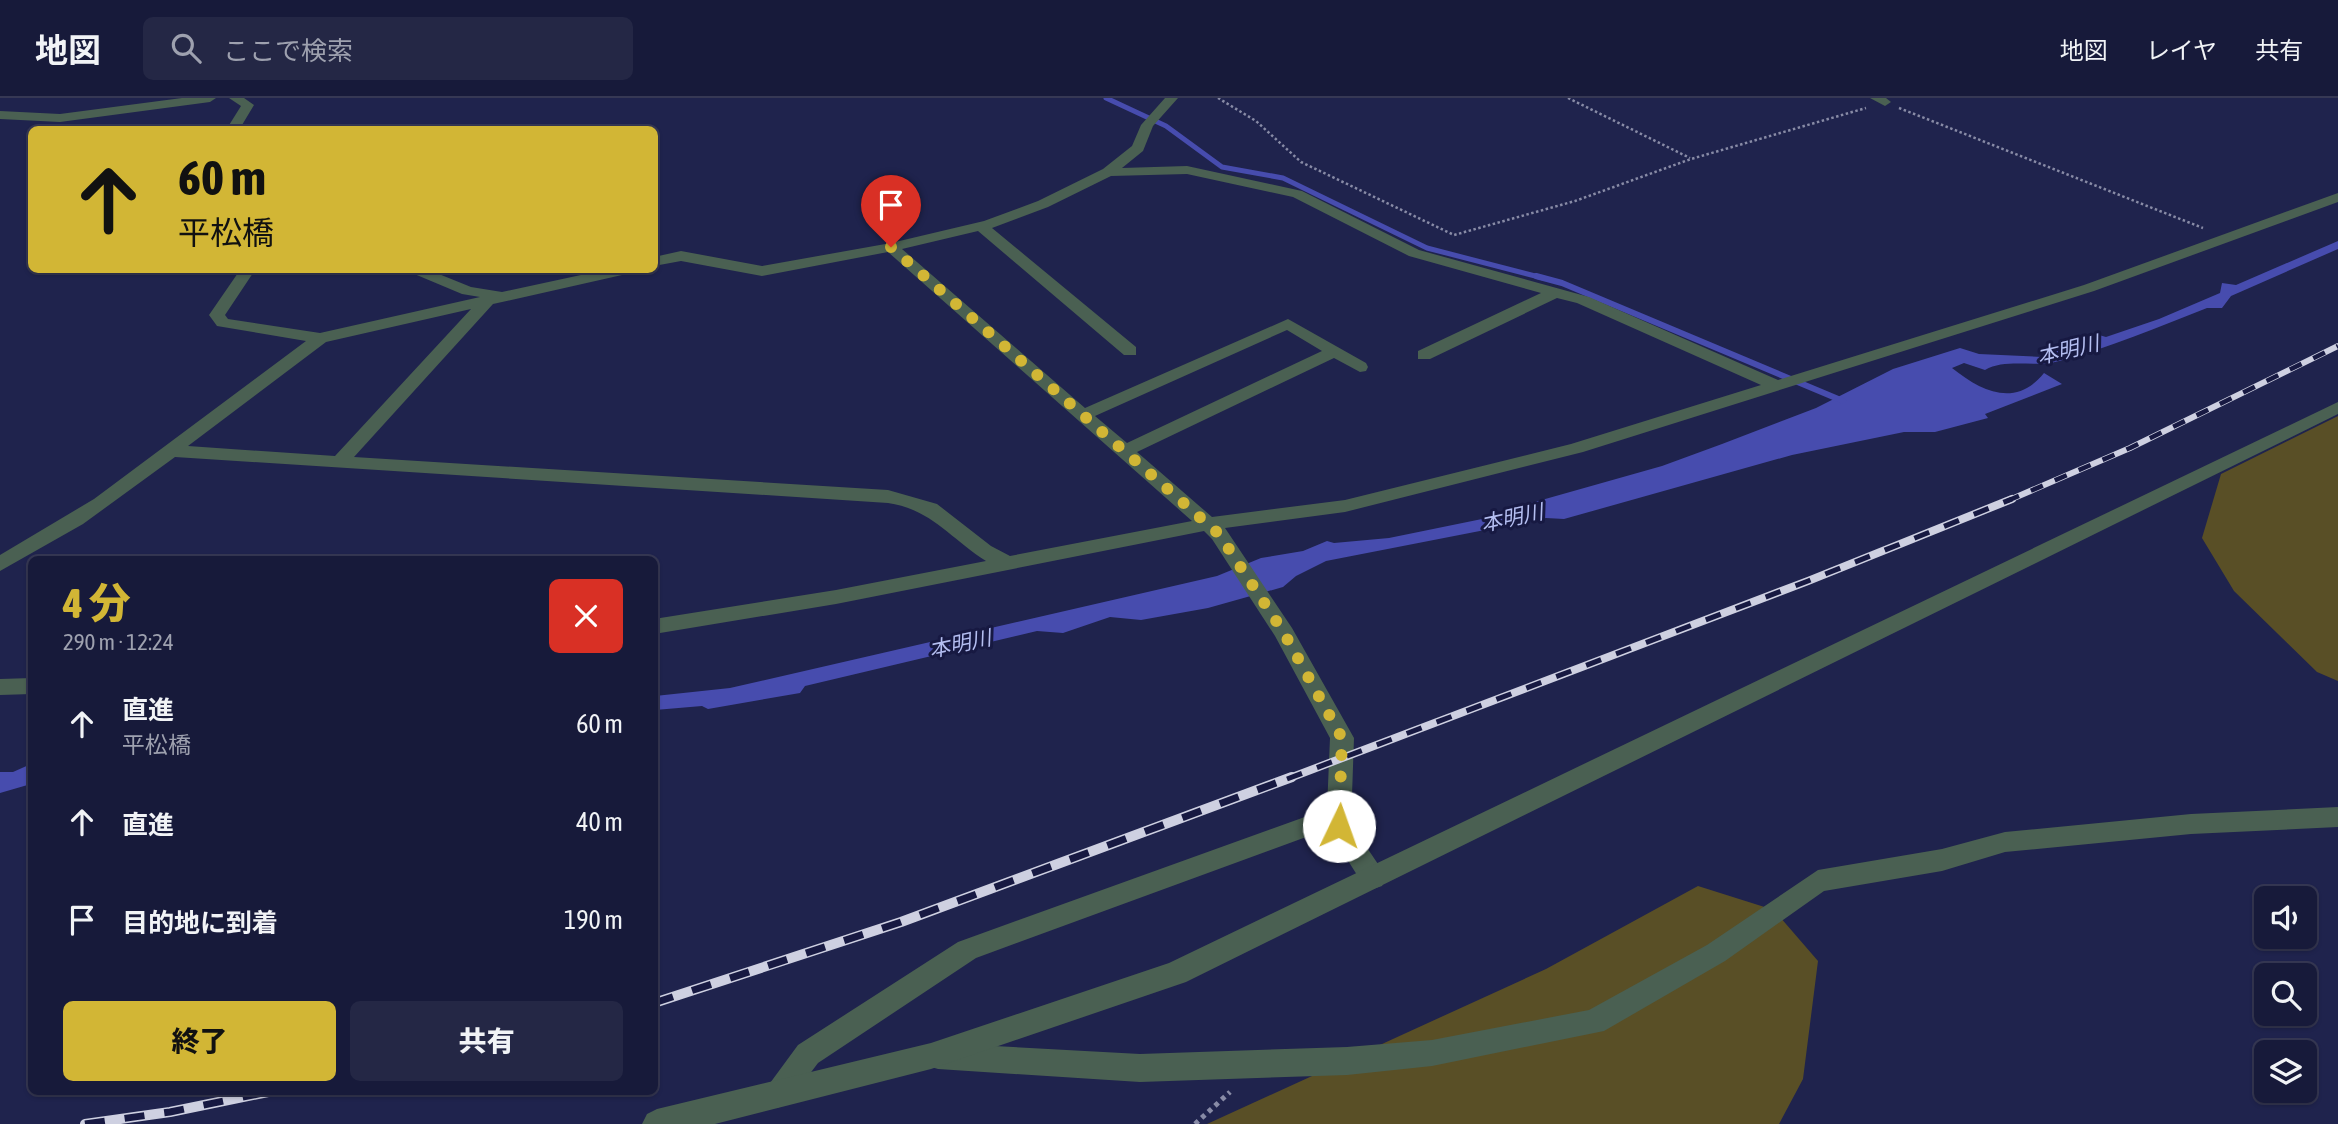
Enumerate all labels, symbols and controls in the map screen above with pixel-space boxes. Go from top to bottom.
search box [143,17,633,80]
icon: search [167,29,205,67]
text: 地図 [35,31,101,69]
text: ここで検索 [223,36,353,66]
text: 地図 [2060,37,2108,64]
text: レイヤ [2146,37,2217,64]
text: 共有 [2255,37,2303,64]
text: 60 m [178,149,266,205]
icon: ahead [63,154,154,245]
pin [861,175,921,247]
icon: arrive [872,186,910,224]
text: 平松橋 [178,214,274,251]
water label: 本明川 [2034,330,2103,368]
water label: 本明川 [1478,498,1547,535]
text: 4 分 [63,579,131,627]
button: close [549,579,623,653]
water label: 本明川 [926,624,995,661]
text: 290 m · 12:24 [63,629,174,655]
text: 直進 [122,695,174,725]
icon: ahead [63,705,101,743]
text: 60 m [576,709,623,739]
text: 平松橋 [122,732,191,758]
position arrow [1302,789,1376,863]
icon: ahead [63,803,101,841]
text: 40 m [576,807,623,837]
text: 直進 [122,810,174,840]
map controls [2254,886,2317,1103]
button: sound [2254,886,2317,949]
icon: arrive [63,901,101,939]
text: 190 m [564,905,623,935]
text: 目的地に到着 [122,908,278,938]
button: search [2254,963,2317,1026]
button: 終了 [63,1001,336,1081]
button: 共有 [350,1001,623,1081]
button: layers [2254,1040,2317,1103]

